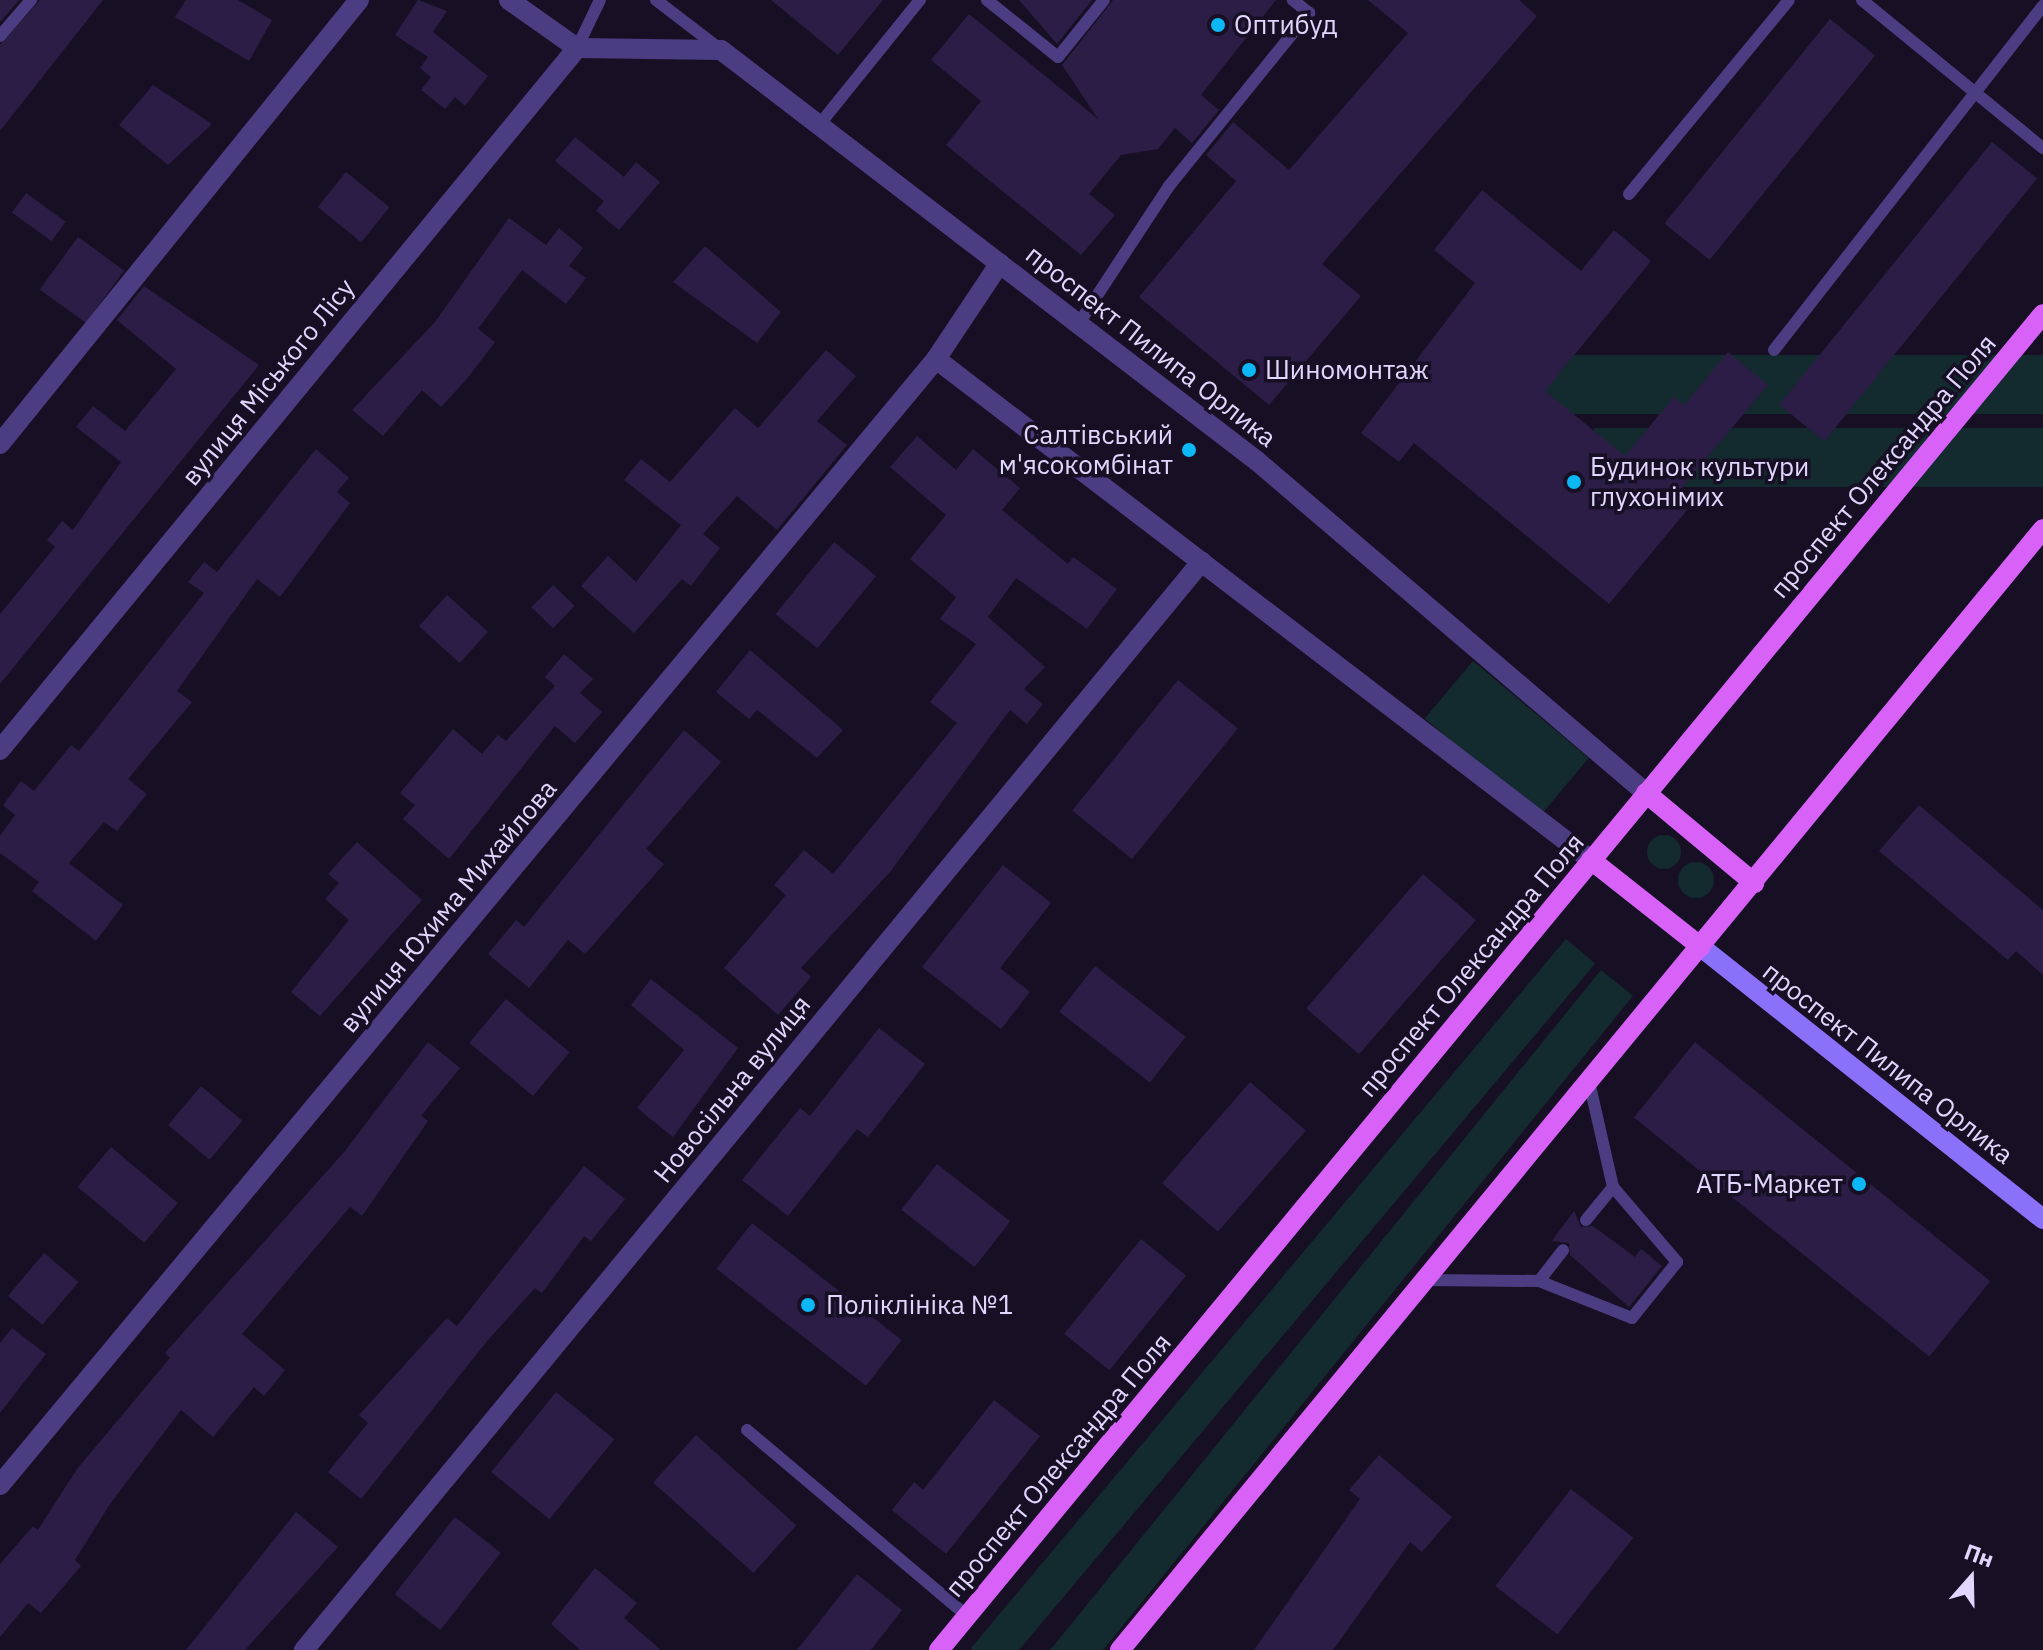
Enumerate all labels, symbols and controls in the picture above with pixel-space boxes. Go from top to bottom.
place label: Оптибуд [1234,9,1337,41]
marker: Оптибуд [1209,16,1227,34]
street label: проспект Пилипа Орлика [1020,239,1282,453]
street label: вулиця Міського Лісу [175,272,361,492]
street label: проспект Олександра Поля [1764,328,2002,604]
place label: Шиномонтаж [1265,354,1429,386]
marker: Шиномонтаж [1240,361,1258,379]
place label: Салтівський м'ясокомбінат [999,419,1173,480]
marker: Салтівський м'ясокомбінат [1180,441,1198,459]
place label: Будинок культури глухонімих [1590,451,1809,512]
marker: Будинок культури глухонімих [1565,473,1583,491]
street label: вулиця Юхима Михайлова [333,773,563,1039]
street label: проспект Олександра Поля [1352,827,1590,1103]
street label: проспект Пилипа Орлика [1757,956,2019,1170]
street label: Новосільна вулиця [647,989,817,1189]
place label: АТБ-Маркет [1696,1168,1843,1200]
marker: АТБ-Маркет [1850,1175,1868,1193]
place label: Поліклініка №1 [826,1289,1013,1321]
marker: Поліклініка №1 [797,1294,819,1316]
street label: проспект Олександра Поля [939,1327,1177,1603]
text: Пн [1961,1536,1998,1574]
north arrow [1931,1538,2011,1618]

